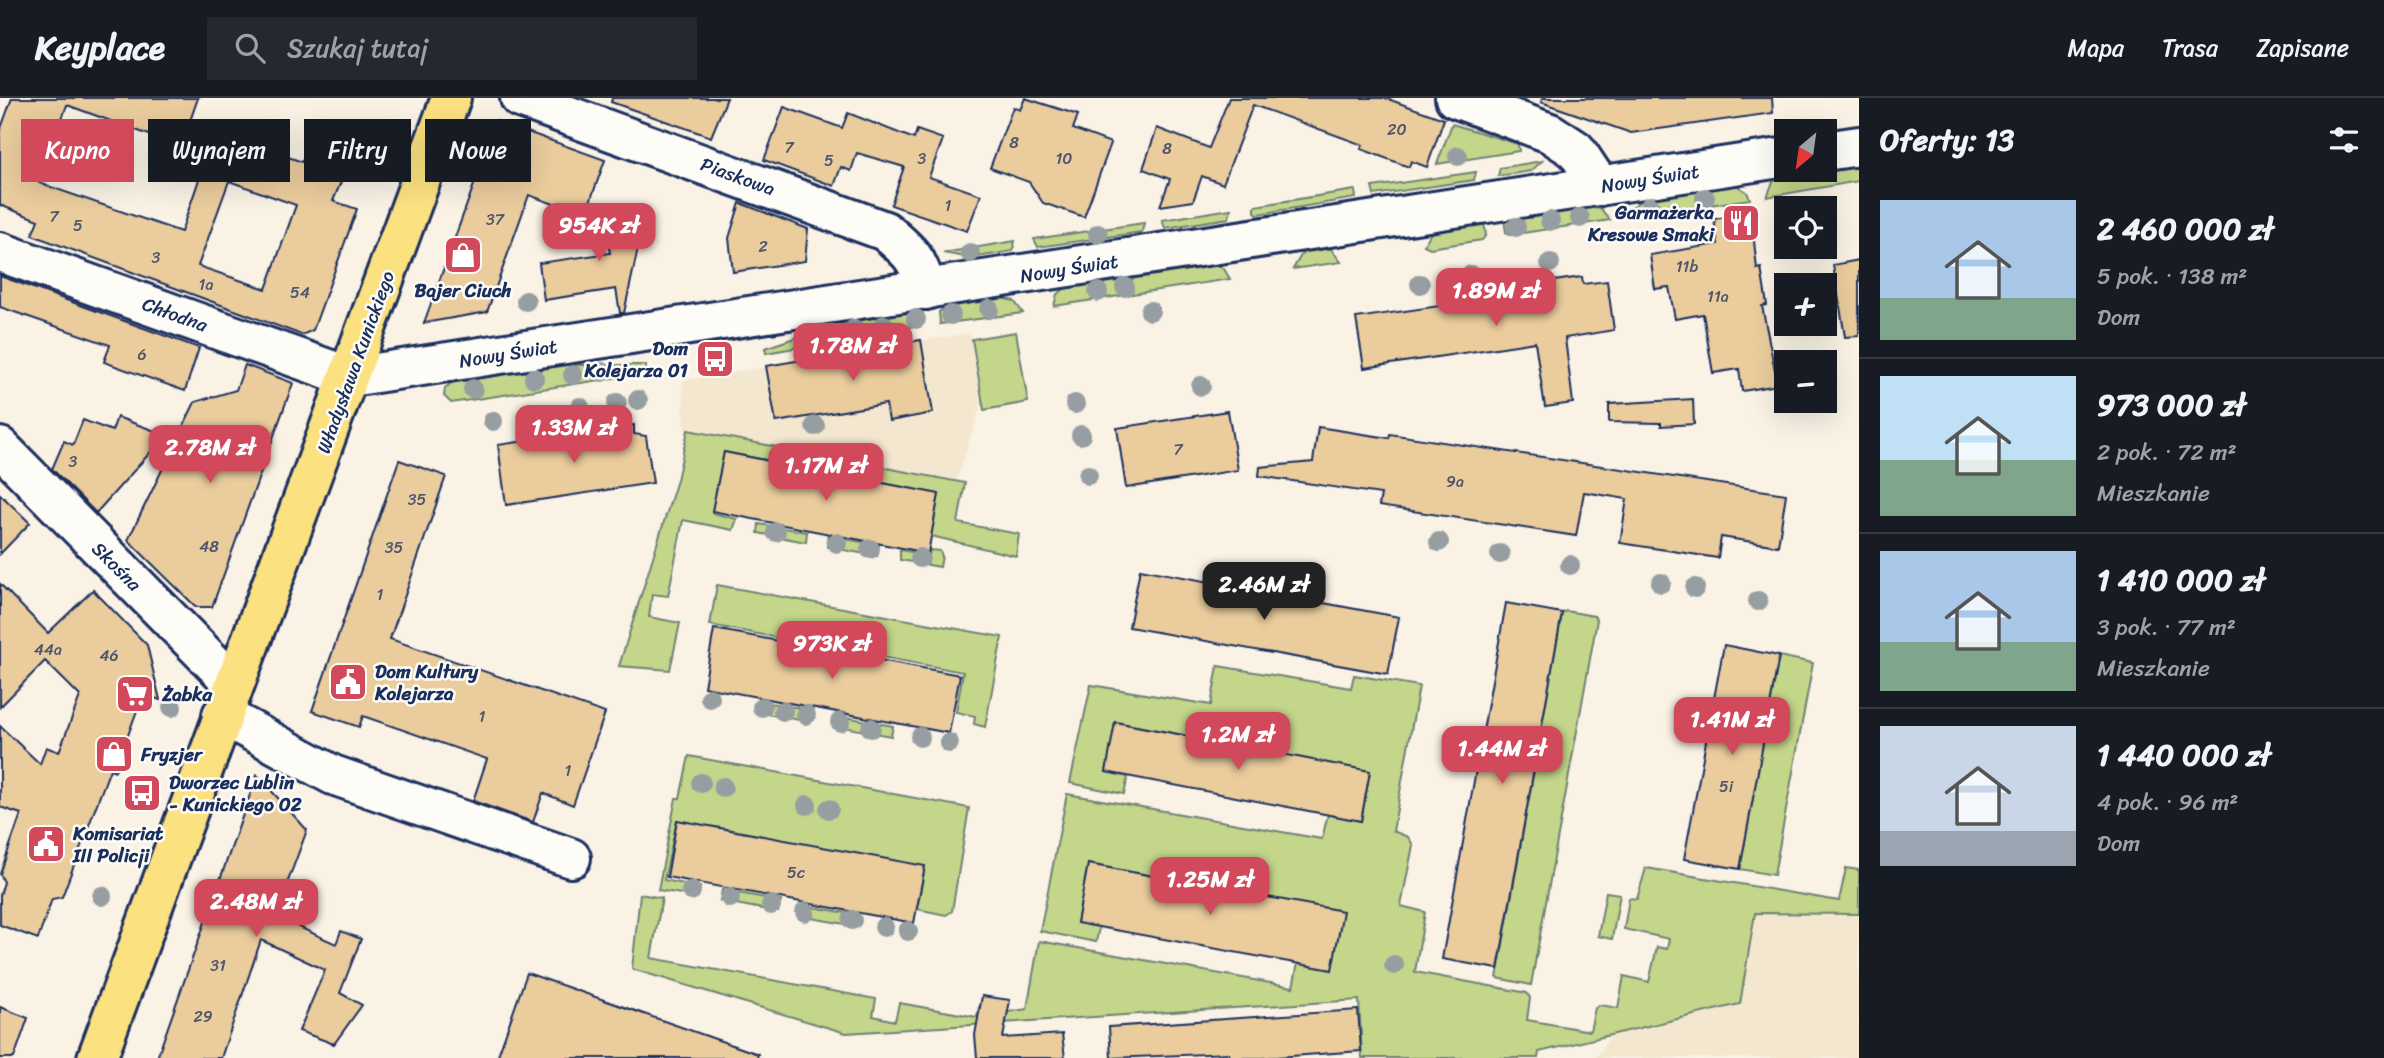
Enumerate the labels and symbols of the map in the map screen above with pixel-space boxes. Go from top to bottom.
house number: 20 [1387,115,1407,144]
north arrow [1774,119,1838,182]
house number: 8 [1009,128,1019,157]
house number: 7 [784,133,794,162]
house number: 8 [1162,134,1172,163]
house number: 3 [918,144,927,173]
house number: 10 [1056,144,1072,173]
house number: 5 [824,146,834,175]
street label: Piaskowa [696,148,780,205]
street label: Nowy Świat [1599,154,1702,203]
house number: 1 [945,191,952,220]
place label: Garmażerka Kresowe Smaki [1587,196,1716,251]
house number: 7 [49,202,59,231]
restaurant icon: Garmażerka Kresowe Smaki [1720,202,1762,244]
pin: 954K zł [534,204,664,263]
house number: 37 [486,205,505,234]
house number: 5 [73,211,83,240]
house number: 2 [758,232,768,261]
shop icon: Bajer Ciuch [442,234,484,276]
house number: 3 [152,243,161,272]
street label: Nowy Świat [1018,244,1121,293]
house number: 11b [1676,252,1698,281]
street label: Władysława Kunickiego [307,266,404,458]
pin: 1.89M zł [1424,268,1568,328]
house number: 1a [199,270,213,299]
place label: Bajer Ciuch [415,274,512,307]
house number: 54 [290,278,310,307]
house number: 11a [1707,282,1729,311]
street label: Chłodna [137,287,213,342]
pin: 1.78M zł [781,324,925,383]
street label: Nowy Świat [457,329,560,378]
place label: Dom Kolejarza 01 [583,332,688,387]
bus stop icon: Dom Kolejarza 01 [694,338,736,380]
house number: 6 [137,340,147,369]
pin: 1.33M zł [502,406,646,465]
pin: 2.78M zł [138,426,282,485]
house number: 7 [1173,435,1183,464]
pin: 1.17M zł [754,444,898,503]
house number: 3 [69,447,78,476]
house number: 9a [1446,467,1464,496]
house number: 35 [408,485,427,514]
house number: 48 [199,532,219,561]
street label: Skośna [84,533,150,600]
house number: 35 [385,533,404,562]
pin: 2.46M zł [1192,562,1336,622]
house number: 1 [377,580,384,609]
pin: 973K zł [767,622,897,681]
house number: 44a [34,635,62,664]
house number: 46 [99,641,119,670]
place label: Dom Kultury Kolejarza [374,655,479,710]
public building icon: Dom Kultury Kolejarza [327,661,369,703]
supermarket icon: Żabka [114,673,156,715]
place label: Żabka [161,678,212,711]
pin: 1.41M zł [1660,698,1804,757]
house number: 1 [479,702,486,731]
pin: 1.2M zł [1173,712,1303,772]
pin: 1.44M zł [1430,726,1574,786]
shop icon: Fryzjer [93,733,135,775]
place label: Fryzjer [140,738,204,771]
house number: 1 [565,756,572,785]
place label: Dworzec Lublin - Kunickiego 02 [169,766,302,821]
bus stop icon: Dworzec Lublin - Kunickiego 02 [121,772,163,814]
house number: 5i [1719,772,1734,801]
place label: Komisariat III Policji [72,817,164,872]
public building icon: Komisariat III Policji [25,823,67,865]
house number: 5c [787,858,805,887]
pin: 1.25M zł [1138,858,1282,917]
pin: 2.48M zł [184,880,328,939]
house number: 31 [210,951,226,980]
house number: 29 [193,1002,213,1031]

